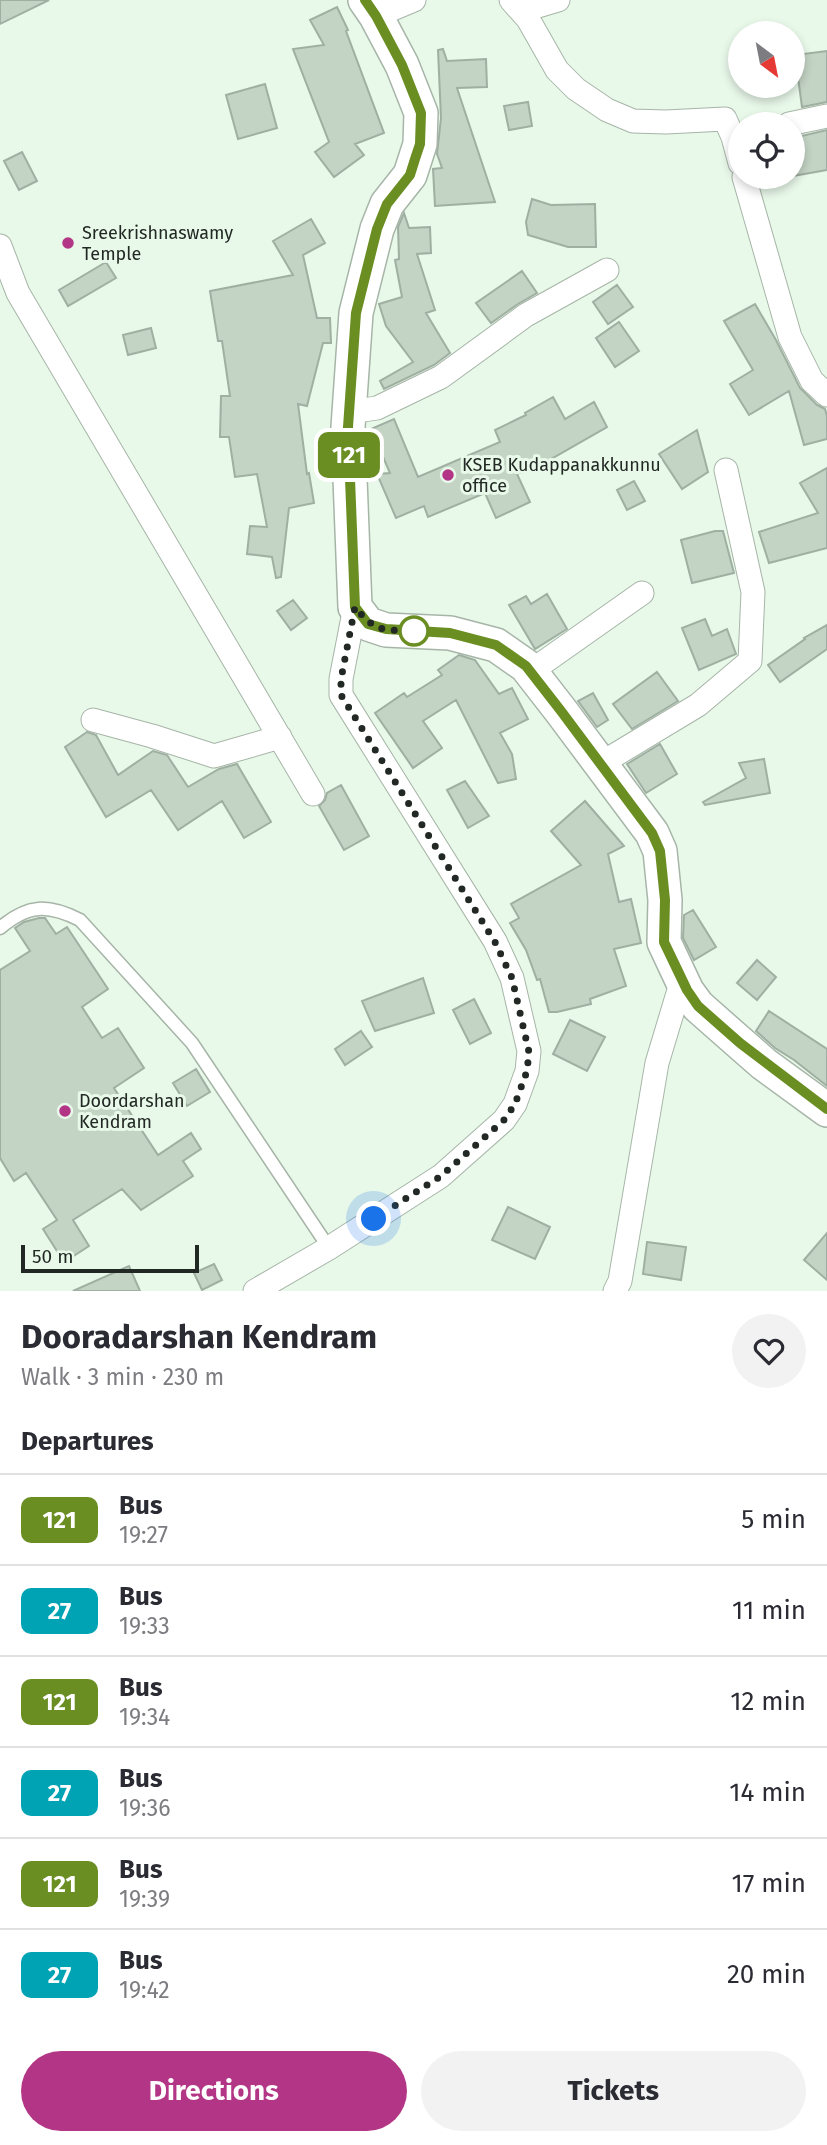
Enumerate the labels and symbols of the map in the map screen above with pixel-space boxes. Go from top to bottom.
north arrow [728,21,805,98]
place label: Sreekrishnaswamy Temple [82,222,233,265]
marker: Sreekrishnaswamy Temple [60,235,76,251]
line badge: 121 [309,432,389,478]
place label: KSEB Kudappanakkunnu office [462,454,661,497]
marker: KSEB Kudappanakkunnu office [440,467,456,483]
unlabelled marker [399,616,429,646]
place label: Doordarshan Kendram [79,1090,185,1133]
marker: Doordarshan Kendram [57,1103,73,1119]
your location [356,1201,391,1236]
scale bar [21,1242,200,1274]

